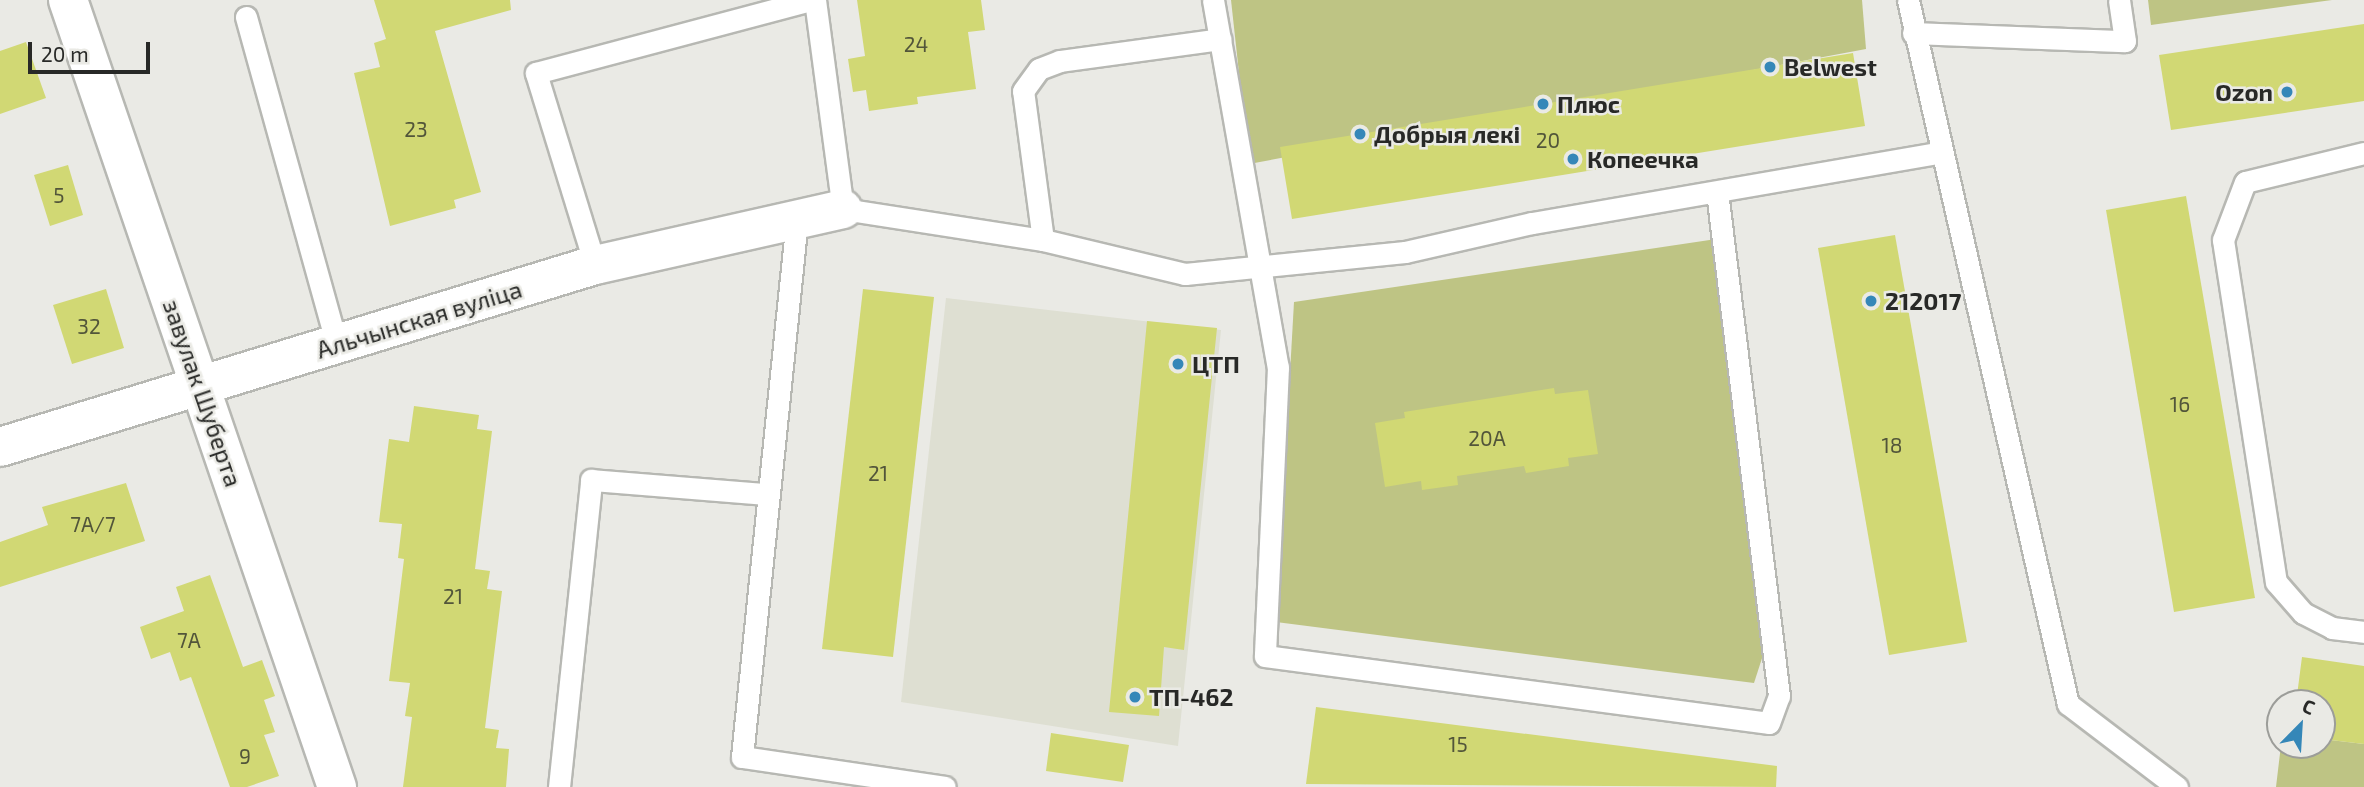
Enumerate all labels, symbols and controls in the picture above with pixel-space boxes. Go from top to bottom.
scale bar [32,28,154,72]
house number: 24 [904,31,928,57]
text: 20 m [41,41,89,66]
place label: Belwest [1784,53,1877,81]
marker: Belwest [1762,59,1778,75]
place label: Ozon [2215,78,2273,106]
marker: Ozon [2279,84,2295,100]
place label: Плюс [1557,90,1620,118]
marker: Плюс [1535,96,1551,112]
house number: 23 [404,116,428,142]
place label: Добрыя лекі [1374,120,1520,148]
marker: Добрыя лекі [1352,126,1368,142]
house number: 20 [1536,127,1560,153]
place label: Копеечка [1587,145,1699,173]
marker: Копеечка [1565,151,1581,167]
house number: 5 [53,182,65,208]
street label: Альчынская вуліца [313,274,525,364]
place label: 212017 [1885,287,1961,315]
marker: 212017 [1863,293,1879,309]
street label: завулак Шуберта [157,296,249,490]
house number: 32 [77,313,101,339]
place label: ЦТП [1192,350,1240,378]
marker: ЦТП [1170,356,1186,372]
house number: 16 [2170,391,2190,417]
house number: 20А [1468,425,1506,451]
house number: 18 [1881,432,1903,458]
house number: 21 [868,460,888,486]
house number: 7А/7 [70,511,116,537]
house number: 21 [443,583,463,609]
house number: 7А [177,627,201,653]
place label: ТП-462 [1149,683,1233,711]
marker: ТП-462 [1127,689,1143,705]
north arrow [2266,689,2336,759]
text: С [2299,693,2319,719]
house number: 15 [1448,731,1468,757]
house number: 9 [239,743,251,769]

